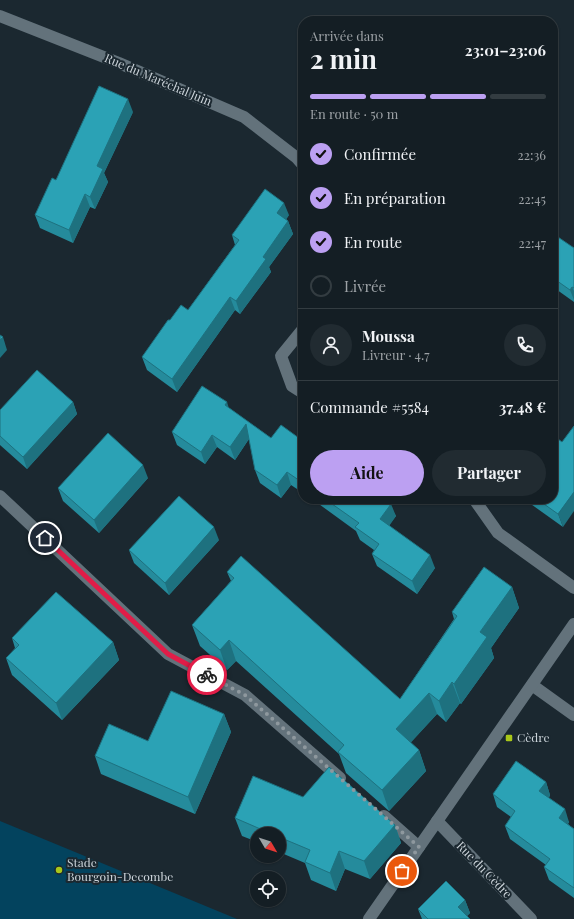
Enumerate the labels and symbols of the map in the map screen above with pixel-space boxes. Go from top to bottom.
street label: Rue du Maréchal Juin [102,49,214,109]
pin [28,521,62,555]
courier [187,655,227,695]
place label: Cèdre [517,729,549,745]
marker: Cèdre [504,733,514,743]
north arrow [250,827,286,863]
street label: Rue du Cèdre [454,837,516,901]
place label: Stade Bourgoin-Decombe [67,854,173,884]
pin [385,854,419,888]
marker: Stade Bourgoin-Decombe [54,865,64,875]

